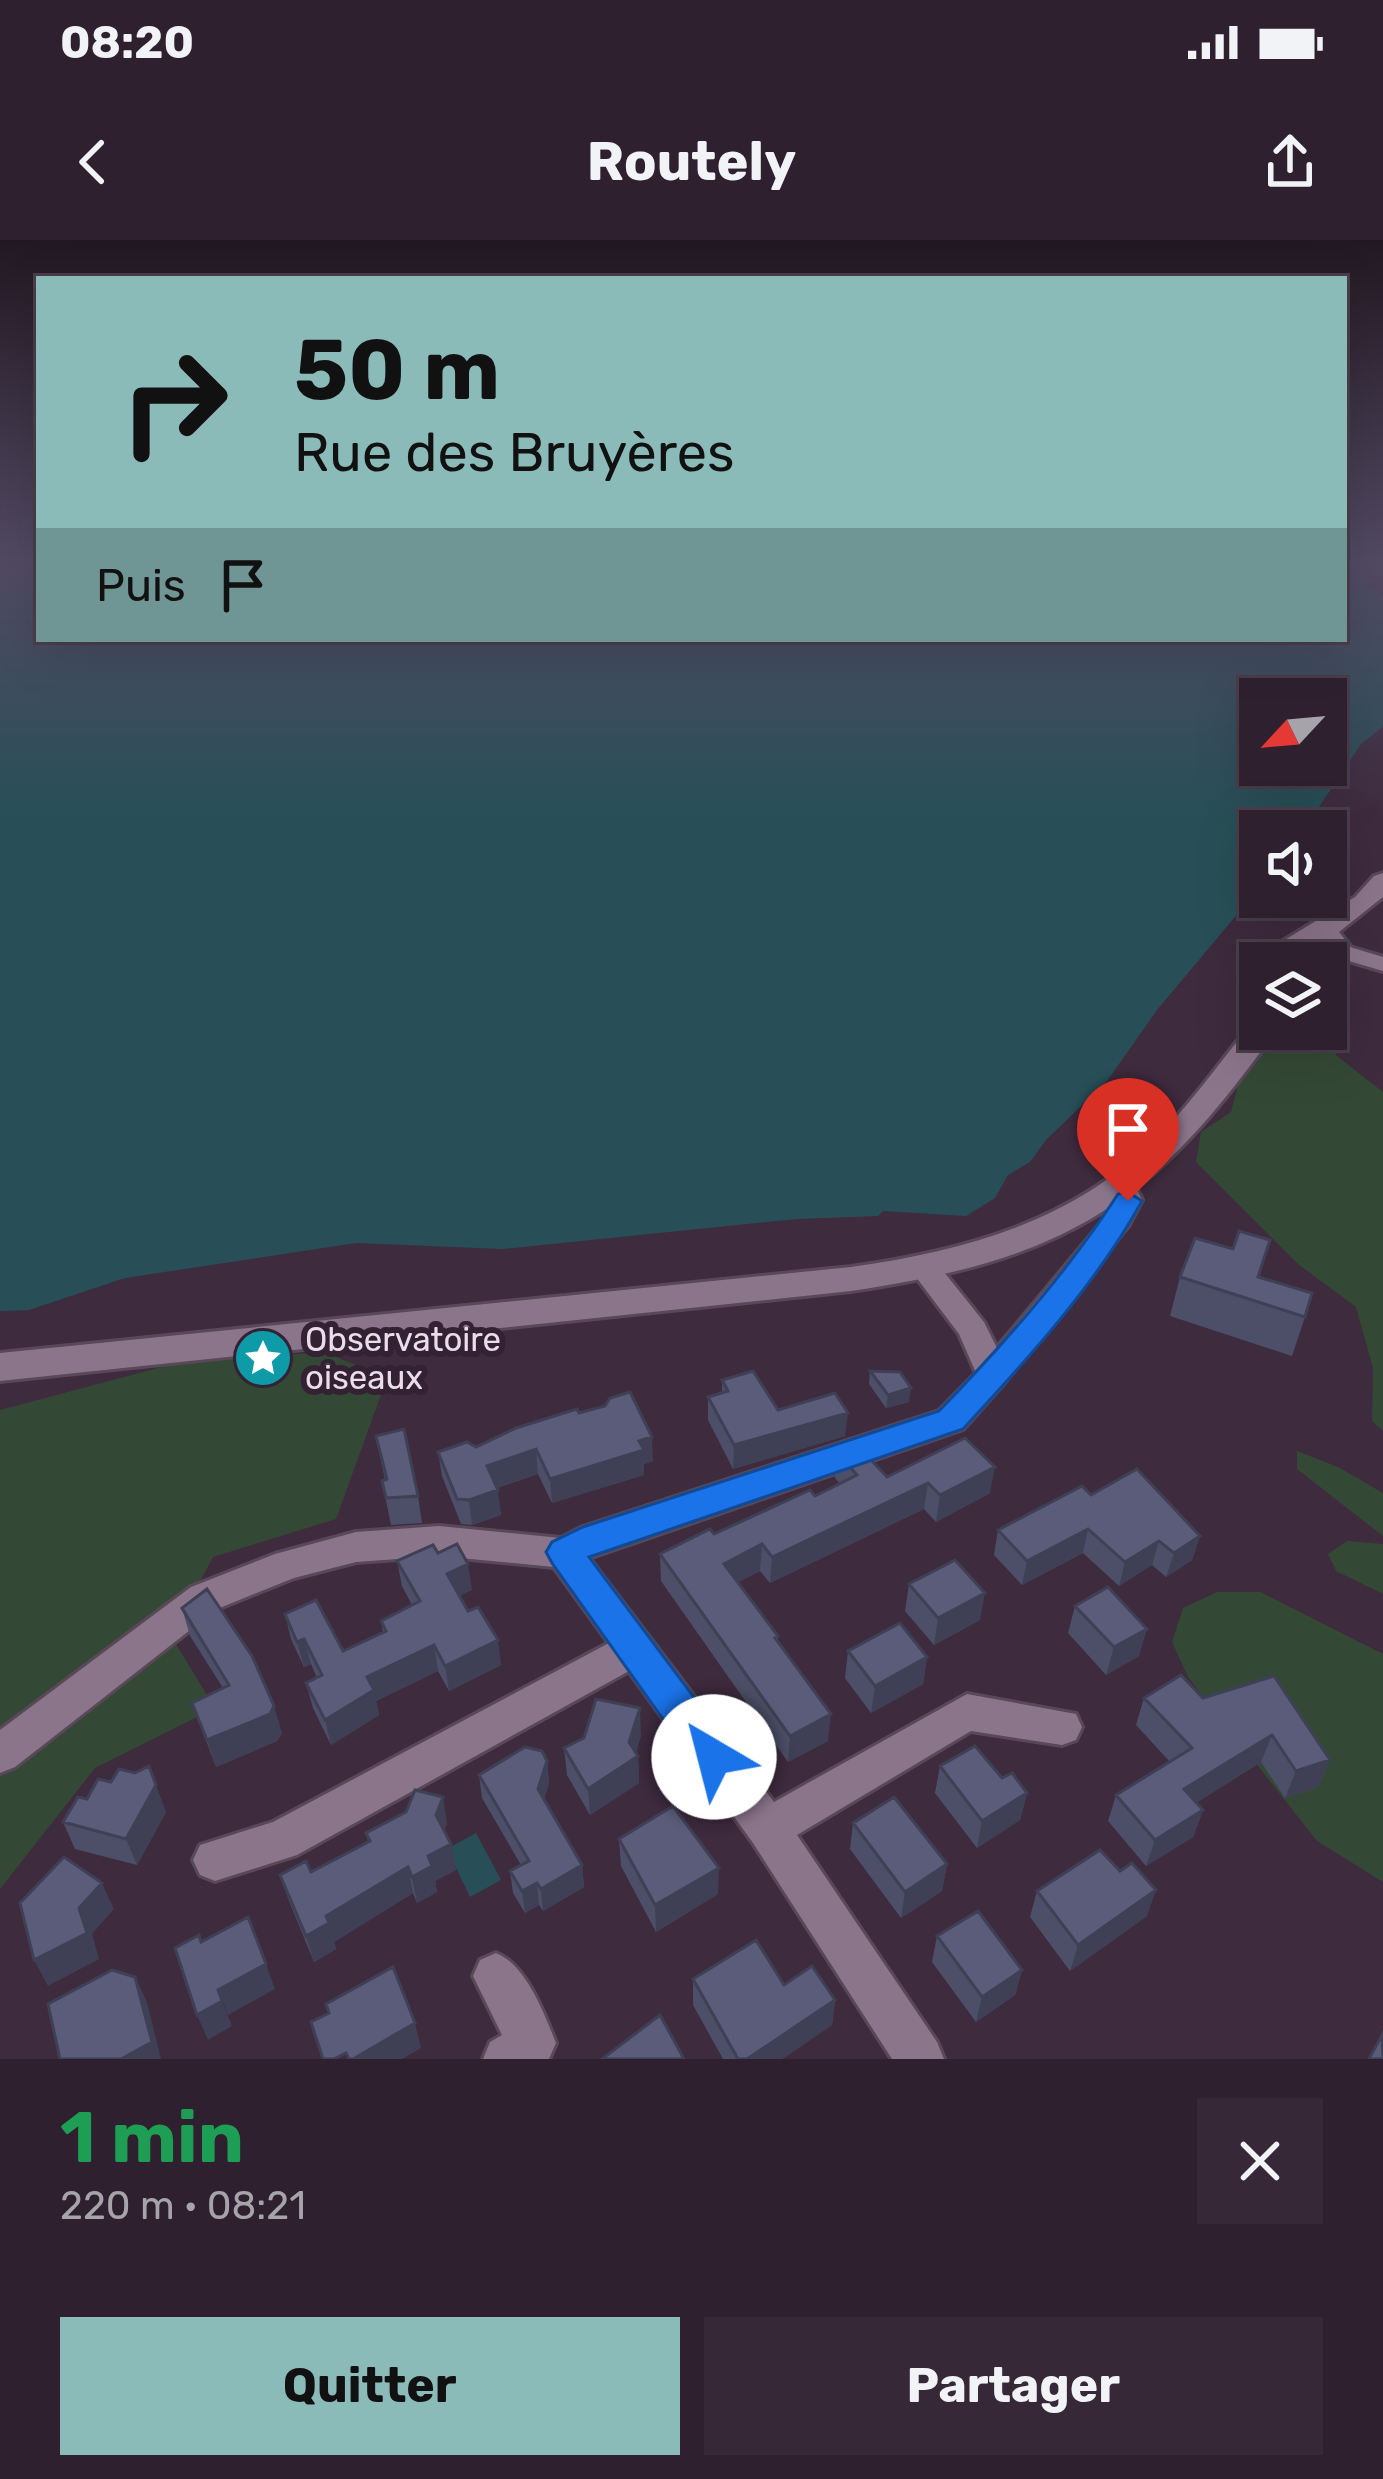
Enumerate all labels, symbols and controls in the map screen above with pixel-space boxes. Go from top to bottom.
text: 08:20 [60,16,194,69]
icon: back [60,129,126,195]
icon: share [1257,129,1323,195]
text: Routely [587,130,796,194]
text: 50 m [294,320,500,420]
icon: right [96,324,252,480]
text: Rue des Bruyères [294,421,734,485]
icon: arrive [210,552,276,618]
text: Puis [96,559,186,612]
north arrow [1239,678,1347,786]
map controls [1239,678,1347,1050]
button: sound [1239,810,1347,918]
button: layers [1239,942,1347,1050]
pin [1077,1078,1179,1201]
icon: arrive [1095,1096,1161,1162]
place label: Observatoire oiseaux [305,1320,501,1397]
place icon: Observatoire oiseaux [232,1327,294,1389]
position arrow [651,1694,777,1820]
text: 1 min [60,2095,244,2180]
button: close [1197,2098,1323,2224]
text: 220 m · 08:21 [60,2183,306,2229]
button: Quitter [60,2317,680,2455]
button: Partager [704,2317,1323,2455]

